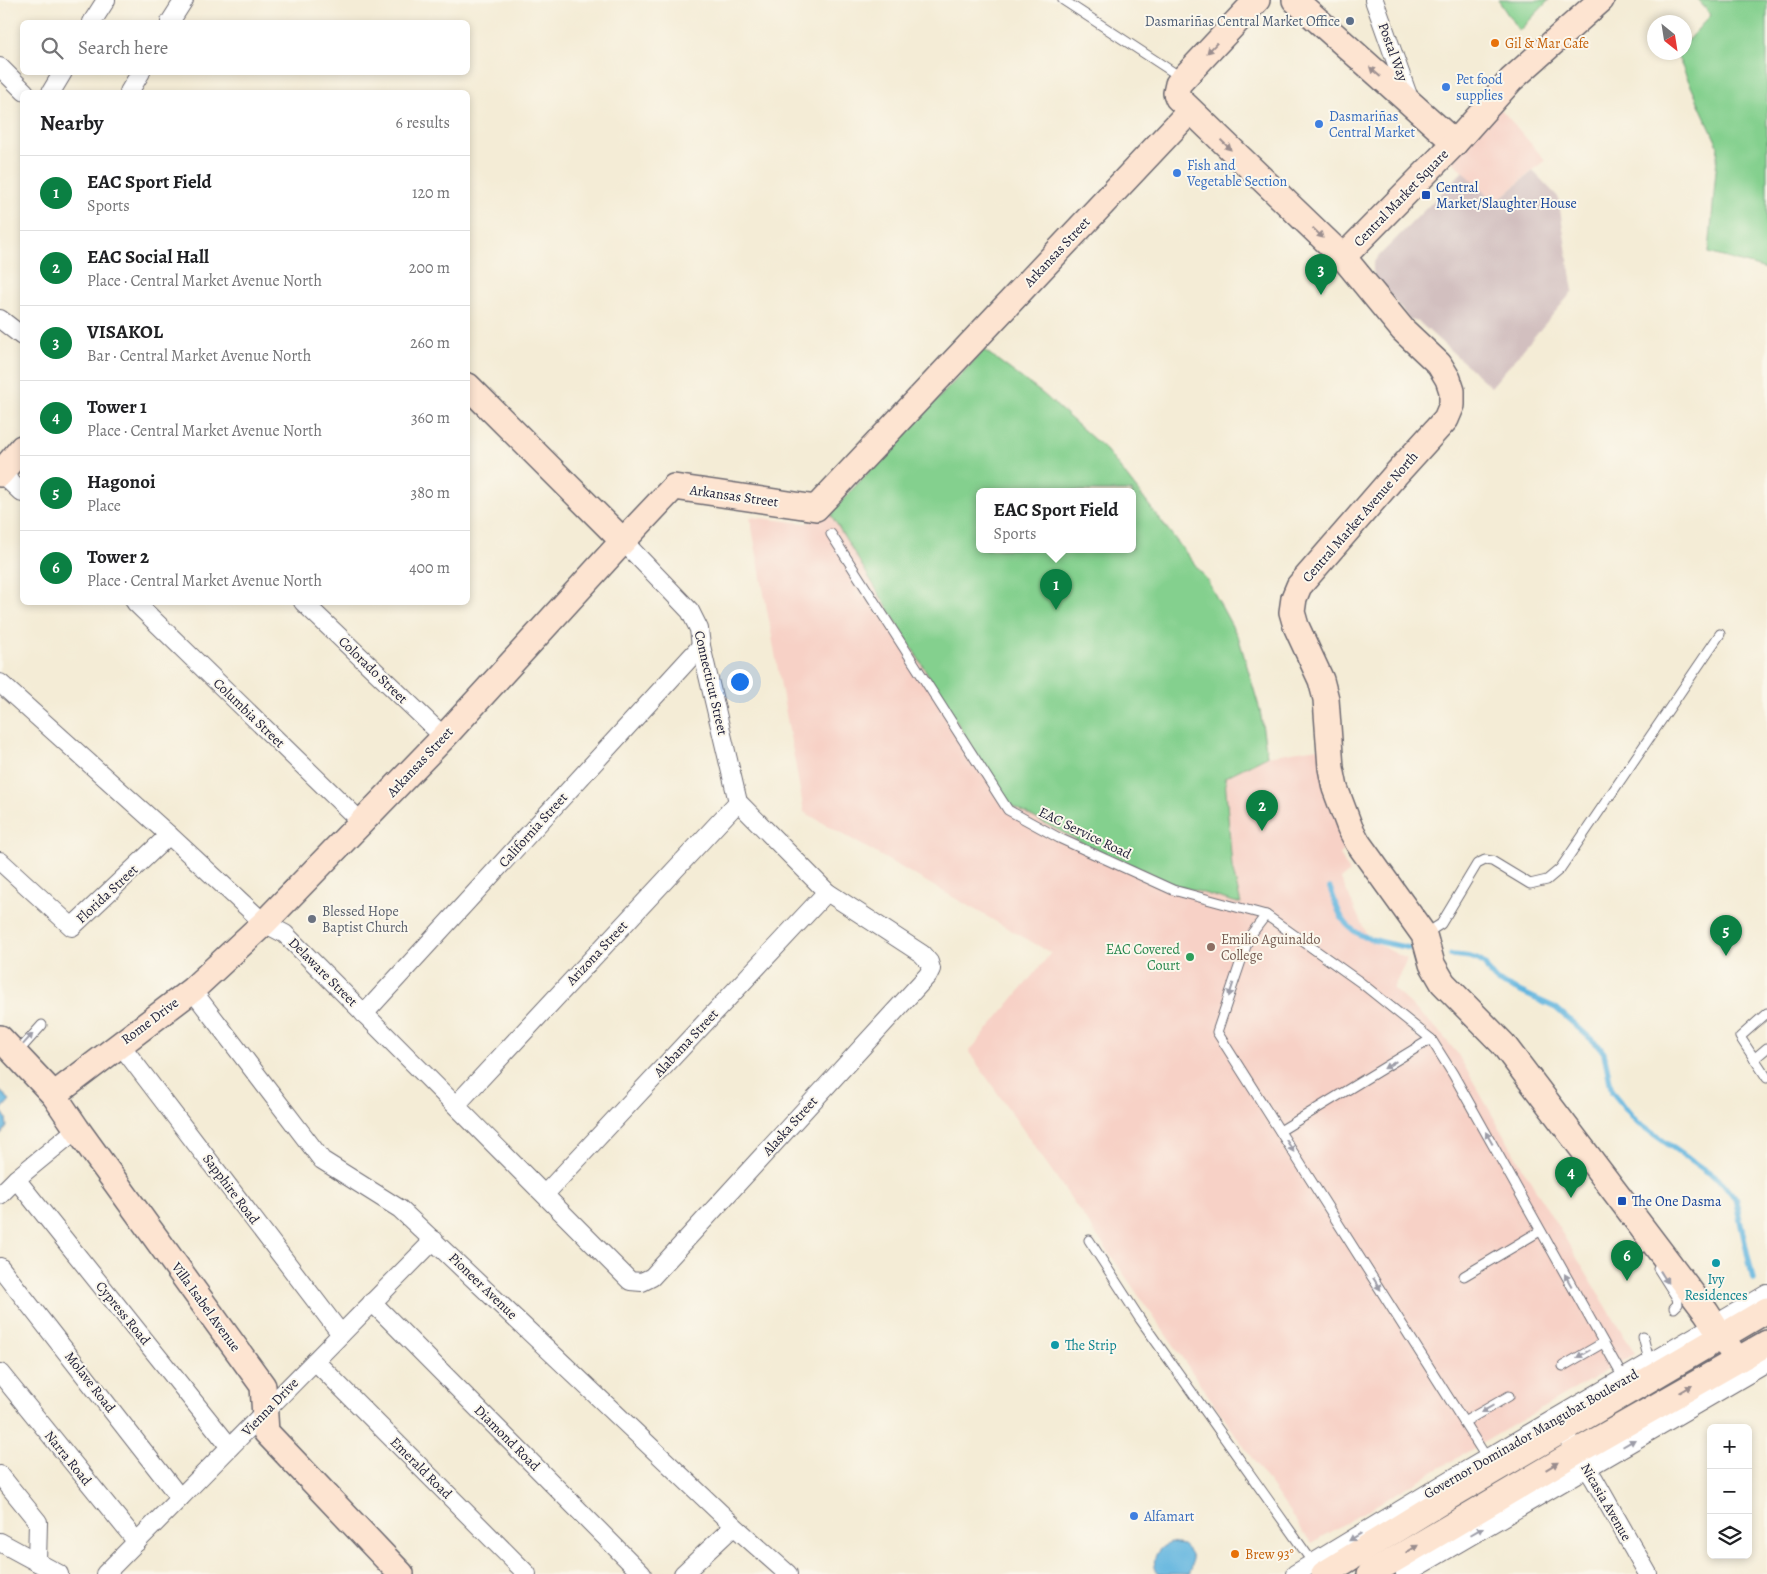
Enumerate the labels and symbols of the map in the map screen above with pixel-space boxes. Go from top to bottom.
place label: Dasmariñas Central Market Office [1145,12,1340,31]
marker: Dasmariñas Central Market Office [1344,15,1356,27]
north arrow [1647,15,1692,60]
street label: Postal Way [1374,20,1413,85]
place label: Gil & Mar Cafe [1505,34,1589,53]
marker: Gil & Mar Cafe [1489,37,1501,49]
one-way arrow [1206,42,1218,54]
one-way arrow [1370,66,1382,78]
place label: Pet food supplies [1456,70,1503,105]
marker: Pet food supplies [1440,81,1452,93]
place label: Dasmariñas Central Market [1329,107,1416,142]
marker: Dasmariñas Central Market [1313,118,1325,130]
one-way arrow [1219,139,1231,151]
street label: Central Market Square [1349,145,1453,251]
place label: Fish and Vegetable Section [1186,156,1288,191]
marker: Fish and Vegetable Section [1171,167,1183,179]
place label: Central Market/Slaughter House [1436,178,1577,213]
marker: Central Market/Slaughter House [1420,189,1432,201]
street label: Arkansas Street [1019,213,1095,292]
one-way arrow [1312,227,1324,239]
pin: 3 [1305,254,1337,295]
street label: Central Market Avenue North [1298,447,1422,586]
street label: Arkansas Street [688,480,780,512]
pin: 1 [1040,569,1072,610]
street label: Connecticut Street [690,629,732,738]
street label: Colorado Street [334,632,412,708]
your location [727,669,753,695]
street label: Columbia Street [209,674,289,752]
street label: Arkansas Street [382,723,458,802]
street label: California Street [494,788,572,872]
pin: 2 [1246,790,1278,831]
street label: EAC Service Road [1035,802,1135,864]
street label: Florida Street [72,860,142,928]
place label: Blessed Hope Baptist Church [322,902,409,937]
marker: Blessed Hope Baptist Church [306,913,318,925]
pin: 5 [1710,915,1742,956]
street label: Arizona Street [561,916,632,990]
place label: Emilio Aguinaldo College [1221,930,1320,965]
street label: Delaware Street [284,933,362,1011]
place label: EAC Covered Court [1106,940,1180,975]
marker: Emilio Aguinaldo College [1205,941,1217,953]
marker: EAC Covered Court [1184,951,1196,963]
one-way arrow [1227,983,1235,998]
street label: Rome Drive [117,993,183,1049]
street label: Alabama Street [649,1004,723,1082]
one-way arrow [23,1033,34,1046]
one-way arrow [1383,1060,1396,1069]
street label: Alaska Street [758,1092,822,1161]
one-way arrow [1485,1131,1493,1146]
one-way arrow [1285,1140,1295,1153]
street label: Sapphire Road [198,1150,264,1228]
pin: 4 [1555,1157,1587,1198]
place label: The One Dasma [1632,1192,1722,1211]
marker: The One Dasma [1616,1195,1628,1207]
pin: 6 [1611,1240,1643,1281]
street label: Pioneer Avenue [445,1248,521,1324]
marker: Ivy Residences [1710,1257,1722,1269]
street label: Villa Isabel Avenue [167,1258,245,1356]
place label: Ivy Residences [1684,1270,1748,1305]
one-way arrow [1659,1271,1668,1284]
one-way arrow [1563,1274,1572,1287]
street label: Cypress Road [91,1277,155,1349]
one-way arrow [1372,1277,1381,1290]
place label: The Strip [1065,1336,1117,1355]
marker: The Strip [1049,1339,1061,1351]
street label: Molave Road [60,1348,120,1417]
one-way arrow [1576,1350,1589,1359]
street label: Governor Dominador Mangubat Boulevard [1420,1364,1642,1503]
street label: Vienna Drive [237,1374,303,1441]
one-way arrow [1680,1385,1693,1394]
street label: Diamond Road [470,1401,544,1475]
one-way arrow [1479,1405,1494,1413]
street label: Narra Road [40,1427,96,1490]
street label: Emerald Road [386,1433,456,1503]
one-way arrow [1622,1439,1635,1448]
street label: Nicasia Avenue [1576,1460,1636,1544]
one-way arrow [1546,1462,1559,1471]
place label: Alfamart [1143,1507,1195,1526]
marker: Alfamart [1128,1510,1140,1522]
one-way arrow [1470,1527,1483,1536]
one-way arrow [1349,1533,1362,1542]
place label: Brew 93° [1245,1545,1294,1564]
one-way arrow [1406,1545,1419,1554]
marker: Brew 93° [1229,1548,1241,1560]

